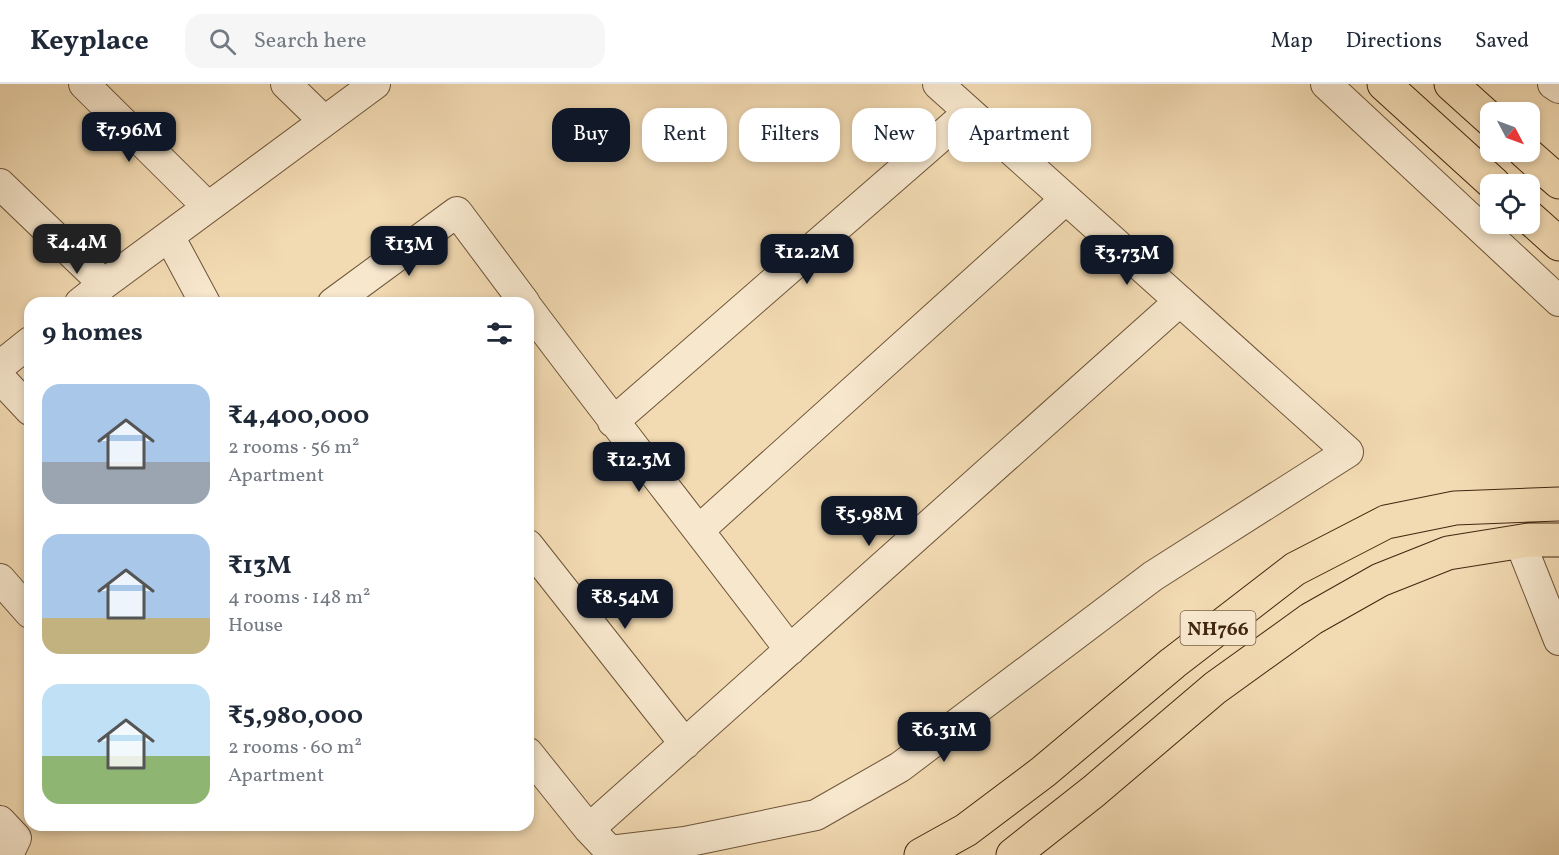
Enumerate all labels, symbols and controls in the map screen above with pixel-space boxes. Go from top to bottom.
search box [185,14,605,68]
text: Keyplace [30,22,149,61]
icon: search [206,25,239,58]
text: Search here [254,26,366,57]
text: Map [1271,27,1313,56]
text: Directions [1346,27,1442,56]
text: Saved [1475,27,1529,56]
north arrow [1480,102,1540,162]
map controls [1480,102,1540,234]
chip: Buy [552,108,630,162]
chip: Rent [642,108,727,162]
chip: Filters [739,108,840,162]
chip: New [852,108,936,162]
chip: Apartment [948,108,1091,162]
pin: ₹7.96M [80,112,178,163]
text: ₹7.96M [96,117,162,145]
button: locate [1480,174,1540,234]
pin: ₹4.4M [35,224,119,275]
pin: ₹13M [373,226,445,277]
text: ₹4.4M [47,229,107,257]
text: ₹13M [385,231,433,259]
pin: ₹12.2M [758,234,856,285]
pin: ₹3.73M [1078,235,1176,286]
text: ₹12.2M [775,239,839,267]
text: ₹3.73M [1094,240,1160,268]
text: 9 homes [42,315,143,351]
icon: filters [483,317,516,350]
text: ₹4,400,000 [228,398,369,434]
icon: home [90,408,162,480]
text: 2 rooms · 56 m² [228,434,359,462]
pin: ₹12.3M [590,442,688,493]
text: ₹12.3M [607,447,671,475]
text: Apartment [228,462,324,490]
pin: ₹5.98M [820,496,918,547]
text: ₹5.98M [835,501,903,529]
text: ₹13M [228,548,291,584]
icon: home [90,558,162,630]
pin: ₹8.54M [576,579,674,630]
text: 4 rooms · 148 m² [228,584,370,612]
text: ₹8.54M [591,584,659,612]
road number: NH766 [1180,611,1256,645]
text: House [228,612,283,640]
text: ₹5,980,000 [228,698,363,734]
icon: home [90,708,162,780]
pin: ₹6.31M [895,712,993,763]
text: ₹6.31M [912,717,976,745]
text: 2 rooms · 60 m² [228,734,362,762]
text: Apartment [228,762,324,790]

